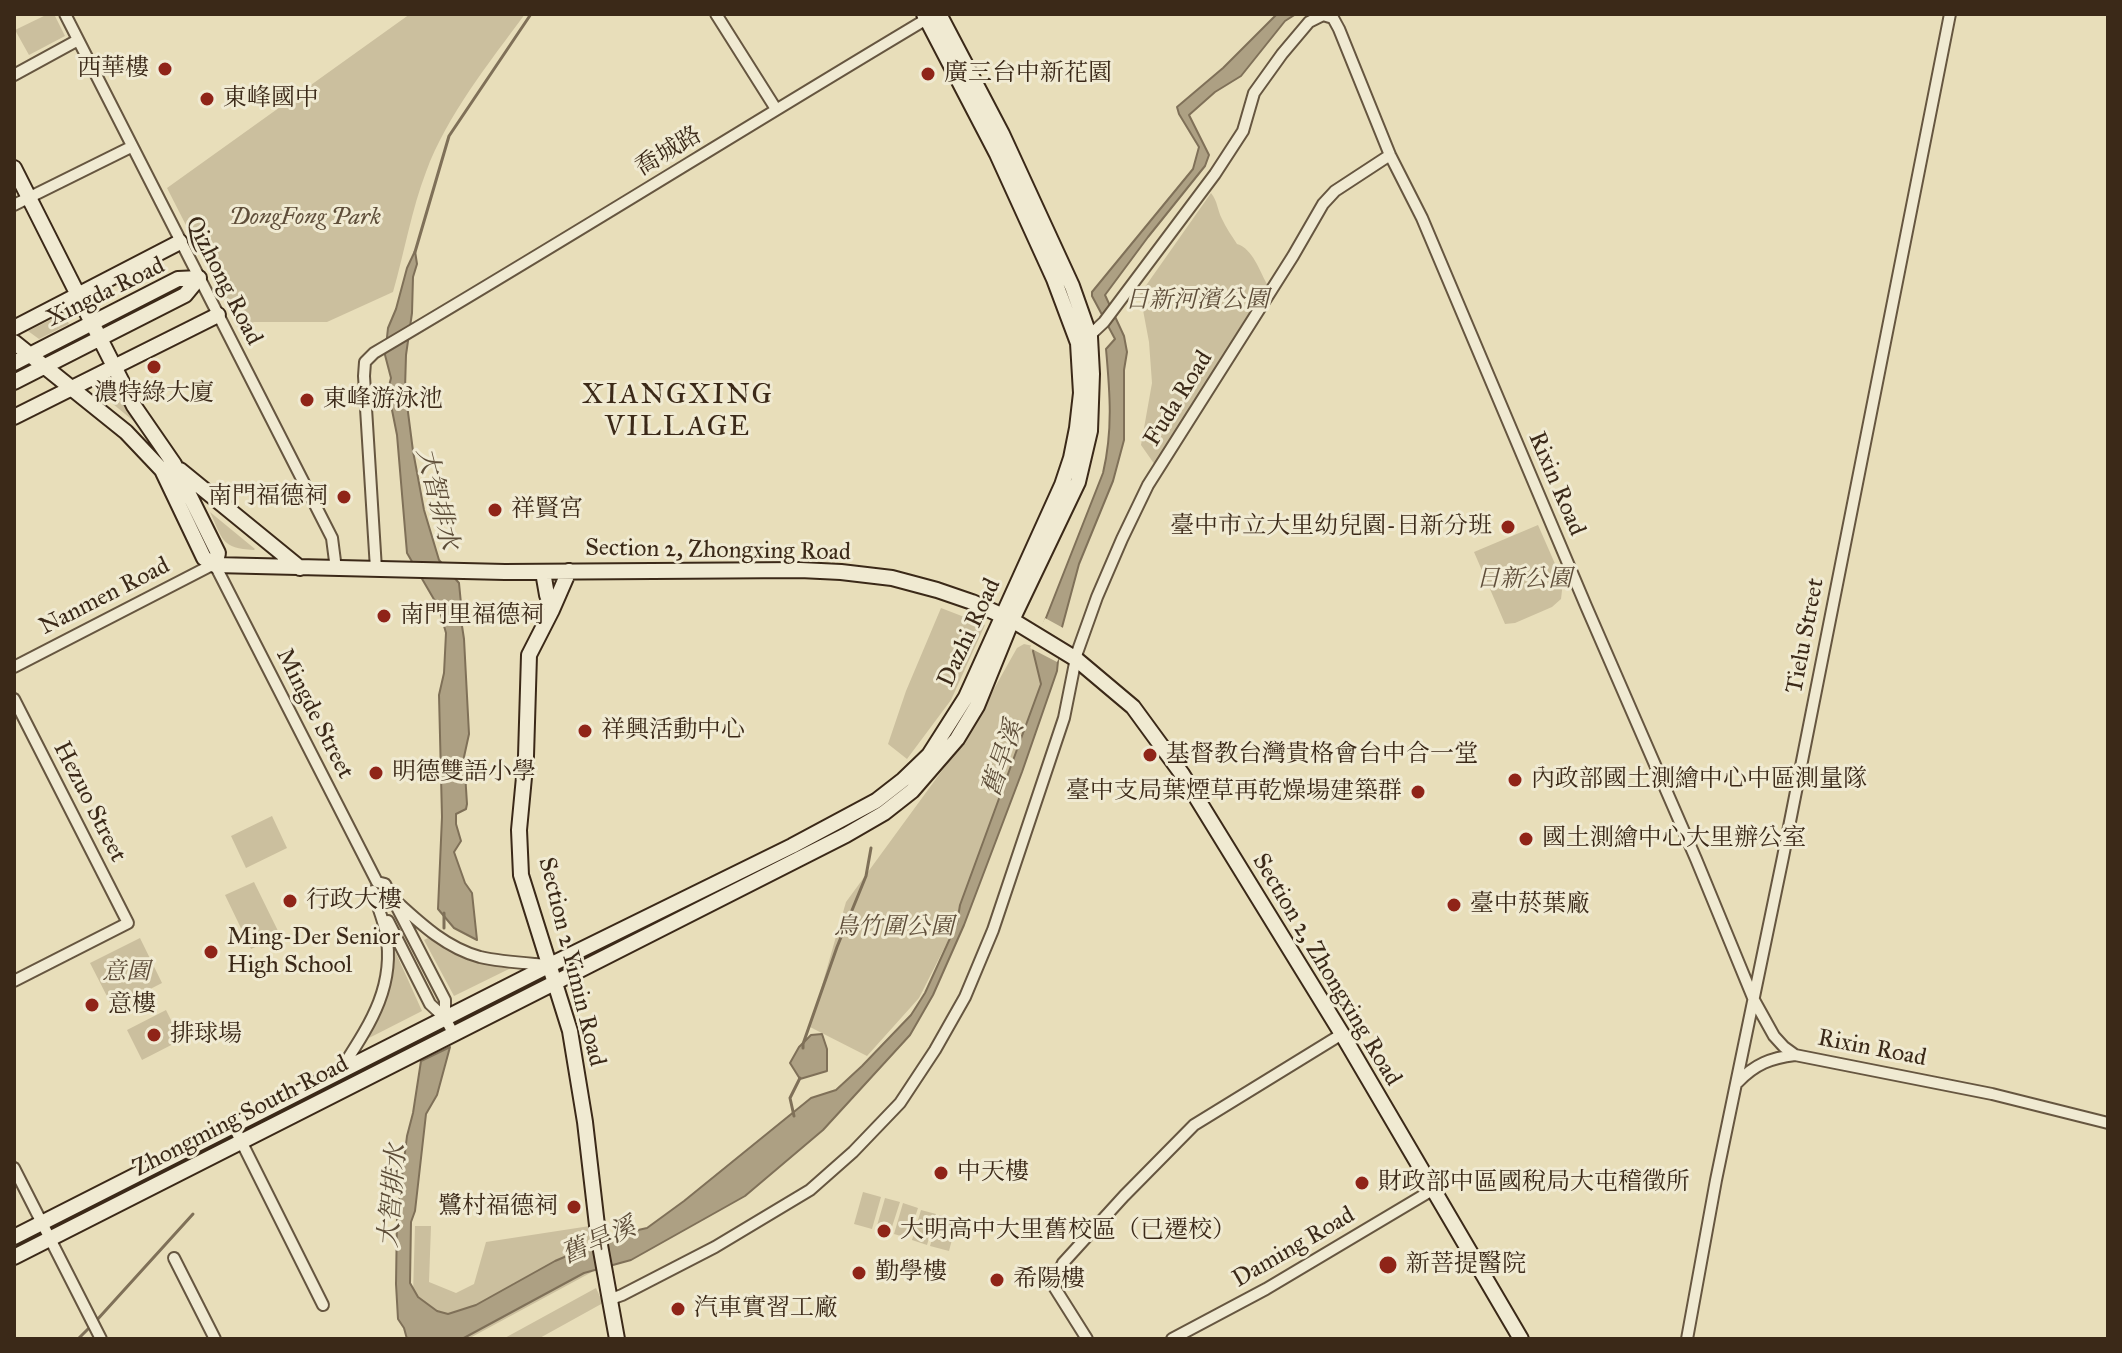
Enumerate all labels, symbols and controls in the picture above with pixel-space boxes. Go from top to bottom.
place label: 西華樓 [77,55,149,83]
marker: 西華樓 [156,60,174,78]
place label: 廣三台中新花園 [944,60,1112,88]
marker: 廣三台中新花園 [919,65,937,83]
place label: 東峰國中 [223,85,319,113]
marker: 東峰國中 [198,90,216,108]
street label: 喬城路 [631,121,707,183]
park label: DongFong Park [229,204,381,232]
street label: Qizhong Road [178,212,268,350]
street label: Xingda Road [42,252,170,334]
park label: 日新河濱公園 [1125,287,1269,315]
street label: Fuda Road [1139,346,1219,452]
marker: 濃特綠大廈 [145,358,163,376]
district label: XIANGXING VILLAGE [582,379,774,445]
place label: 濃特綠大廈 [94,380,214,408]
place label: 東峰游泳池 [323,386,443,414]
marker: 東峰游泳池 [298,391,316,409]
street label: Rixin Road [1521,428,1591,540]
water label: 大智排水 [408,445,464,553]
place label: 南門福德祠 [208,483,328,511]
marker: 南門福德祠 [335,488,353,506]
place label: 祥賢宮 [511,496,583,524]
marker: 祥賢宮 [486,501,504,519]
place label: 臺中市立大里幼兒園-日新分班 [1170,513,1492,541]
marker: 臺中市立大里幼兒園-日新分班 [1499,518,1517,536]
street label: Section 2, Zhongxing Road [585,534,851,568]
street label: Nanmen Road [35,552,175,642]
park label: 日新公園 [1476,566,1572,594]
street label: Dazhi Road [932,574,1008,692]
street label: Tielu Street [1781,576,1831,696]
place label: 南門里福德祠 [400,602,544,630]
marker: 南門里福德祠 [375,607,393,625]
street label: Mingde Street [269,644,359,784]
place label: 祥興活動中心 [601,717,745,745]
water label: 舊旱溪 [977,717,1031,801]
marker: 祥興活動中心 [576,722,594,740]
street label: Hezuo Street [46,737,132,867]
place label: 基督教台灣貴格會台中合一堂 [1166,741,1478,769]
marker: 基督教台灣貴格會台中合一堂 [1141,746,1159,764]
place label: 明德雙語小學 [392,759,536,787]
marker: 明德雙語小學 [367,764,385,782]
place label: 內政部國土測繪中心中區測量隊 [1531,766,1867,794]
marker: 內政部國土測繪中心中區測量隊 [1506,771,1524,789]
place label: 臺中支局葉煙草再乾燥場建築群 [1066,778,1402,806]
marker: 臺中支局葉煙草再乾燥場建築群 [1409,783,1427,801]
place label: 國土測繪中心大里辦公室 [1542,825,1806,853]
marker: 國土測繪中心大里辦公室 [1517,830,1535,848]
street label: Section 2, Zhongxing Road [1245,849,1407,1091]
street label: Section 2 Yimin Road [531,855,611,1069]
place label: 行政大樓 [306,887,402,915]
place label: 臺中菸葉廠 [1470,891,1590,919]
marker: 行政大樓 [281,892,299,910]
marker: 臺中菸葉廠 [1445,896,1463,914]
park label: 鳥竹圍公園 [834,914,954,942]
place label: Ming-Der Senior High School [227,924,400,980]
marker: Ming-Der Senior High School [202,943,220,961]
park label: 意園 [102,959,150,987]
place label: 意樓 [108,991,156,1019]
marker: 意樓 [83,996,101,1014]
place label: 排球場 [170,1021,242,1049]
street label: Rixin Road [1815,1024,1929,1074]
marker: 排球場 [145,1026,163,1044]
street label: Zhongming South Road [129,1050,353,1184]
water label: 大智排水 [374,1143,414,1249]
place label: 中天樓 [957,1159,1029,1187]
marker: 中天樓 [932,1164,950,1182]
place label: 財政部中區國稅局大屯稽徵所 [1378,1169,1690,1197]
marker: 財政部中區國稅局大屯稽徵所 [1353,1174,1371,1192]
place label: 鷺村福德祠 [438,1193,558,1221]
marker: 鷺村福德祠 [565,1198,583,1216]
street label: Daming Road [1228,1201,1360,1295]
water label: 舊旱溪 [557,1212,641,1272]
place label: 大明高中大里舊校區（已遷校） [900,1217,1236,1245]
marker: 大明高中大里舊校區（已遷校） [875,1222,893,1240]
place label: 新菩提醫院 [1406,1251,1526,1279]
marker: 新菩提醫院 [1377,1254,1399,1276]
place label: 勤學樓 [875,1259,947,1287]
marker: 勤學樓 [850,1264,868,1282]
place label: 希陽樓 [1013,1266,1085,1294]
marker: 希陽樓 [988,1271,1006,1289]
place label: 汽車實習工廠 [694,1295,838,1323]
marker: 汽車實習工廠 [669,1300,687,1318]

